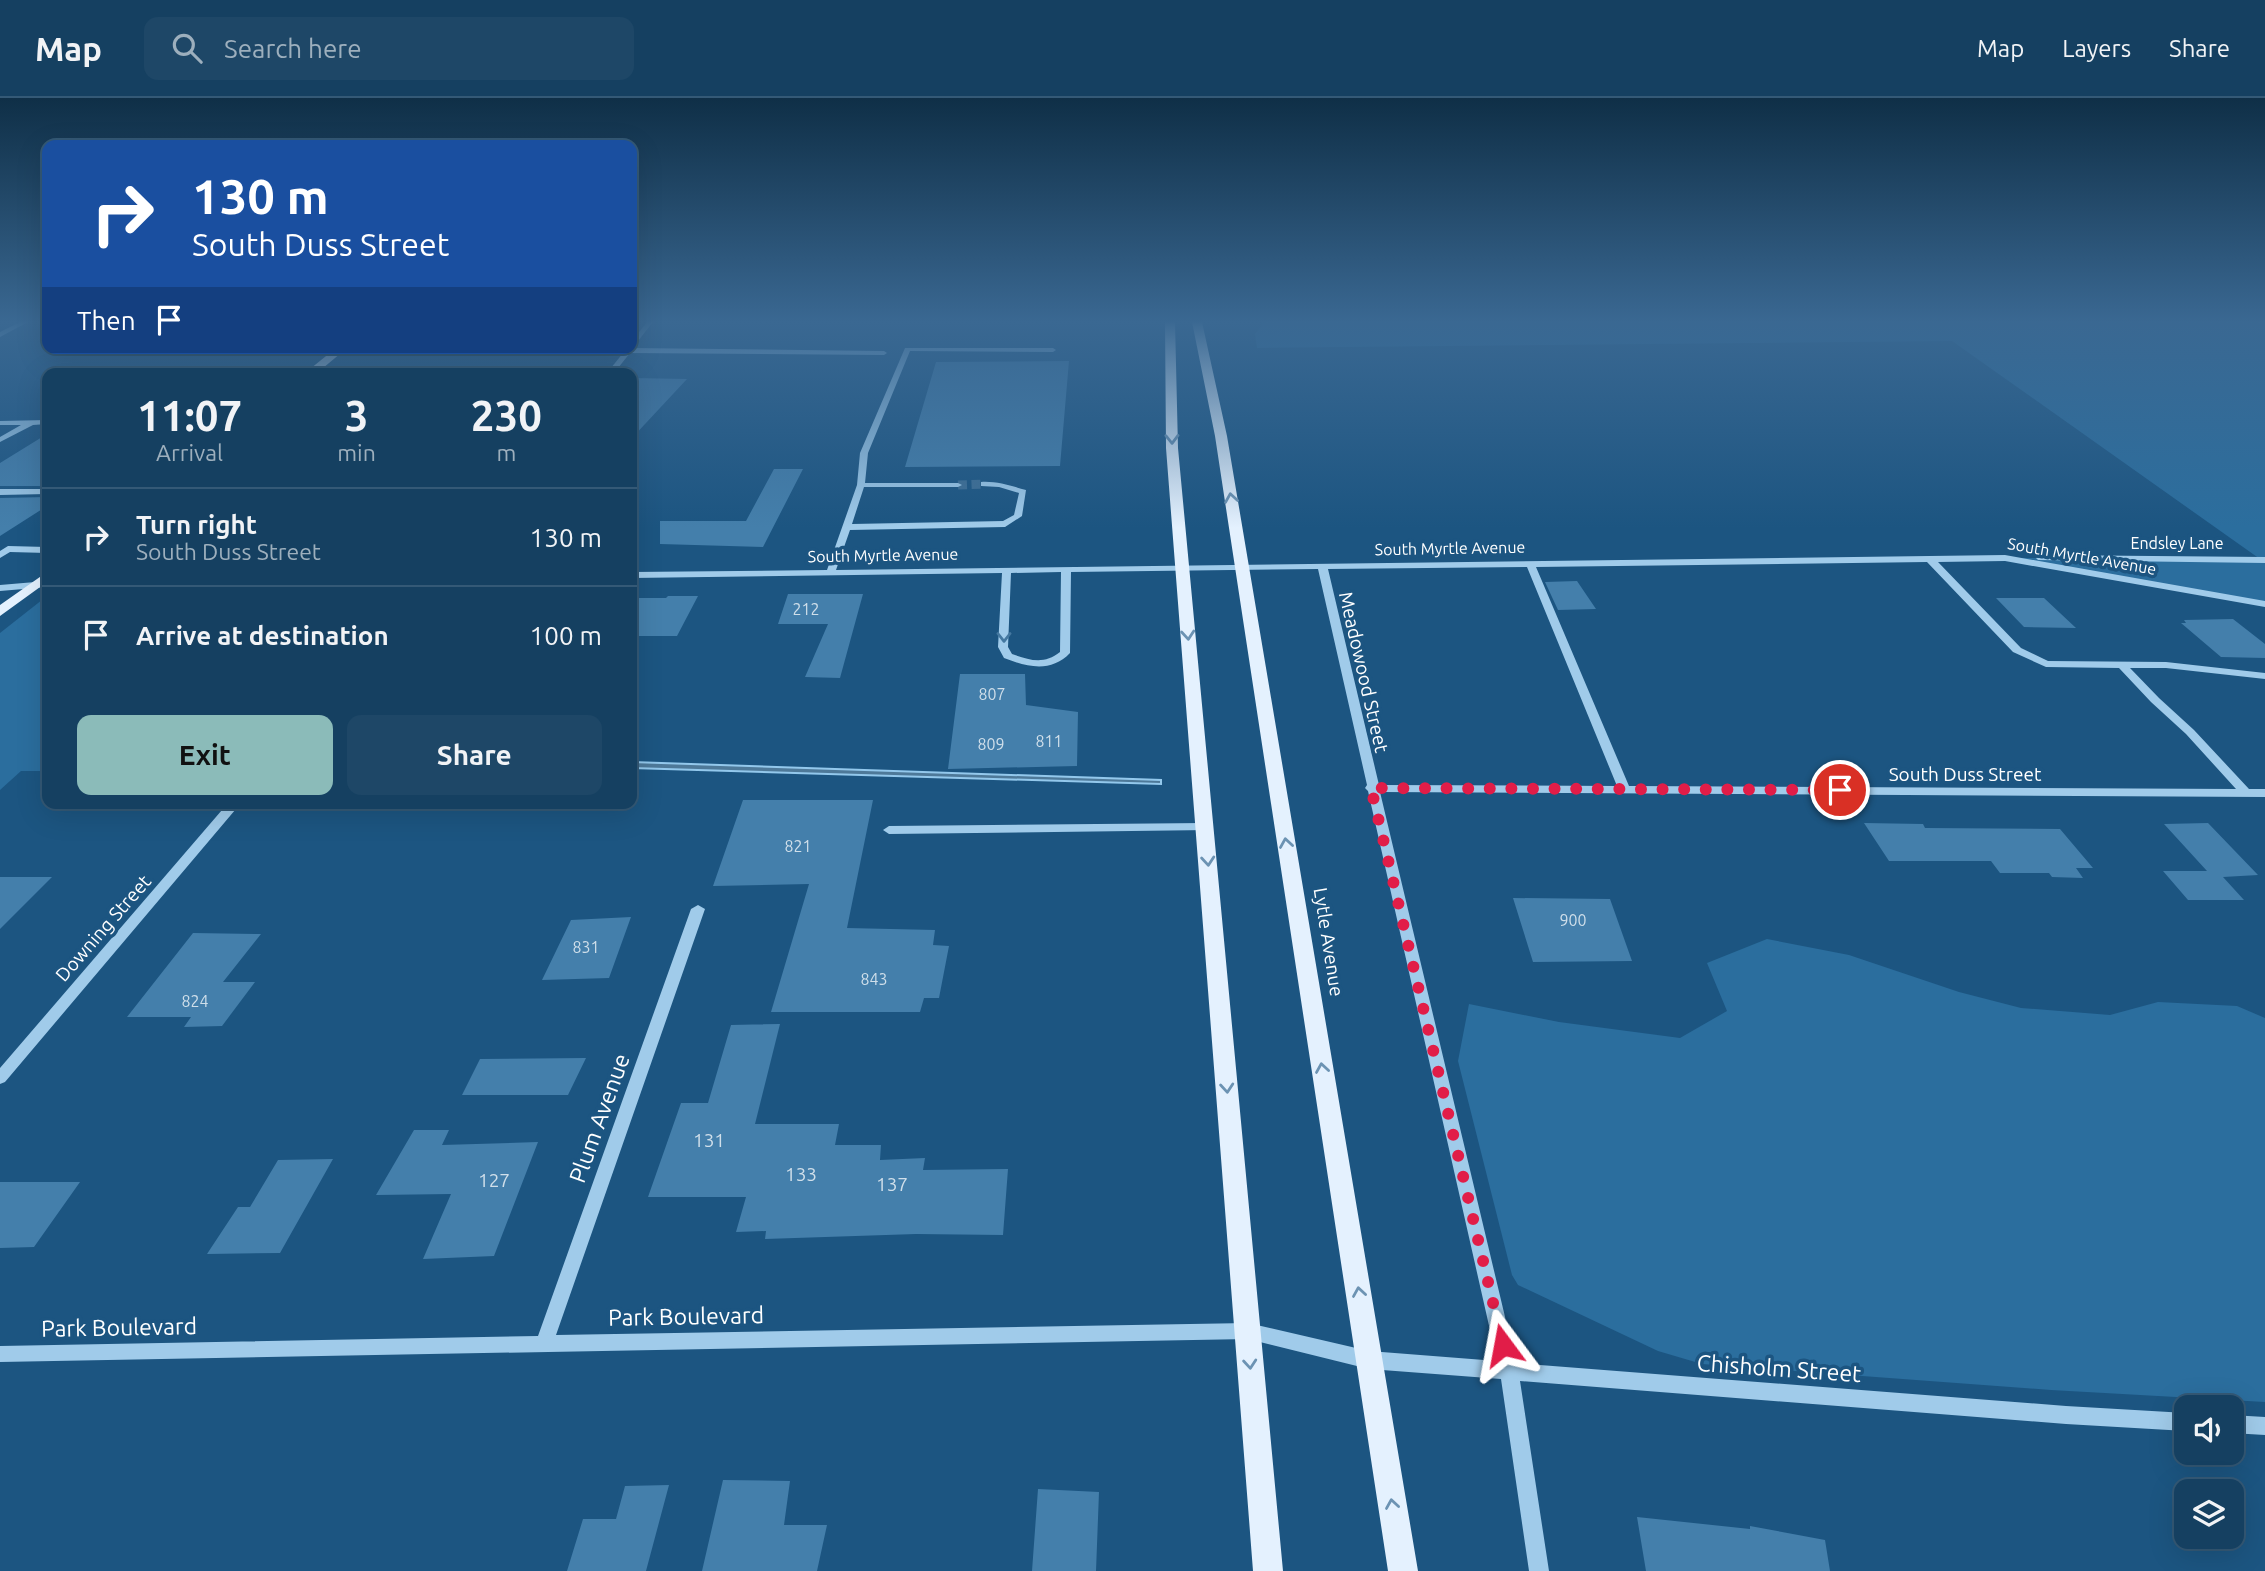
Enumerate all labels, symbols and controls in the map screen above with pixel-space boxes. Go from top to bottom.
search box [144,17,634,80]
icon: search [168,29,206,67]
text: Map [35,30,102,67]
text: Search here [224,34,362,63]
text: Map [1977,35,2024,62]
text: Layers [2062,35,2131,62]
text: Share [2169,35,2230,62]
icon: right [77,168,168,259]
text: 130 m [192,168,329,223]
text: South Duss Street [192,226,449,262]
icon: arrive [150,301,188,339]
text: Then [77,306,136,335]
text: 11:07 [137,392,242,439]
text: 3 [345,392,368,439]
text: 230 [471,392,542,439]
one-way arrow [1165,434,1180,445]
text: Arrival [156,440,223,465]
text: min [337,440,376,465]
text: m [496,440,516,465]
one-way arrow [1224,493,1239,504]
text: Turn right [136,510,257,539]
icon: right [77,518,115,556]
text: 130 m [530,523,602,552]
street label: South Myrtle Avenue [2006,534,2158,578]
street label: Endsley Lane [2130,534,2224,552]
street label: South Myrtle Avenue [1375,538,1525,558]
text: South Duss Street [136,539,321,564]
street label: South Myrtle Avenue [808,545,958,565]
street label: Meadowood Street [1335,589,1393,755]
house number: 212 [792,600,820,618]
icon: arrive [77,616,115,654]
text: Arrive at destination [136,621,389,650]
text: 100 m [530,621,602,650]
one-way arrow [1180,630,1195,641]
one-way arrow [996,632,1012,643]
house number: 807 [978,685,1006,703]
button: Exit [77,715,333,795]
button: Share [347,715,602,795]
house number: 811 [1035,732,1063,750]
house number: 809 [977,735,1005,753]
pin [1810,760,1870,820]
street label: South Duss Street [1889,763,2042,785]
icon: arrive [1821,771,1859,809]
house number: 821 [784,837,812,855]
one-way arrow [1279,837,1294,849]
one-way arrow [1200,856,1215,867]
street label: Downing Street [51,870,156,986]
street label: Lytle Avenue [1310,886,1348,998]
house number: 900 [1559,911,1587,929]
house number: 831 [572,938,600,956]
house number: 843 [860,970,888,988]
house number: 824 [181,992,209,1010]
street label: Plum Avenue [564,1050,634,1186]
one-way arrow [1315,1062,1330,1074]
one-way arrow [1219,1083,1234,1094]
house number: 131 [693,1129,725,1151]
house number: 133 [785,1163,817,1185]
house number: 127 [478,1169,510,1191]
house number: 137 [876,1173,908,1195]
one-way arrow [1352,1286,1367,1298]
street label: Park Boulevard [608,1302,764,1330]
position arrow [1466,1308,1540,1382]
street label: Park Boulevard [41,1313,197,1341]
street label: Chisholm Street [1696,1350,1862,1386]
one-way arrow [1242,1358,1257,1369]
map controls [2174,1395,2244,1549]
button: sound [2174,1395,2244,1465]
button: layers [2174,1479,2244,1549]
one-way arrow [1385,1498,1400,1509]

